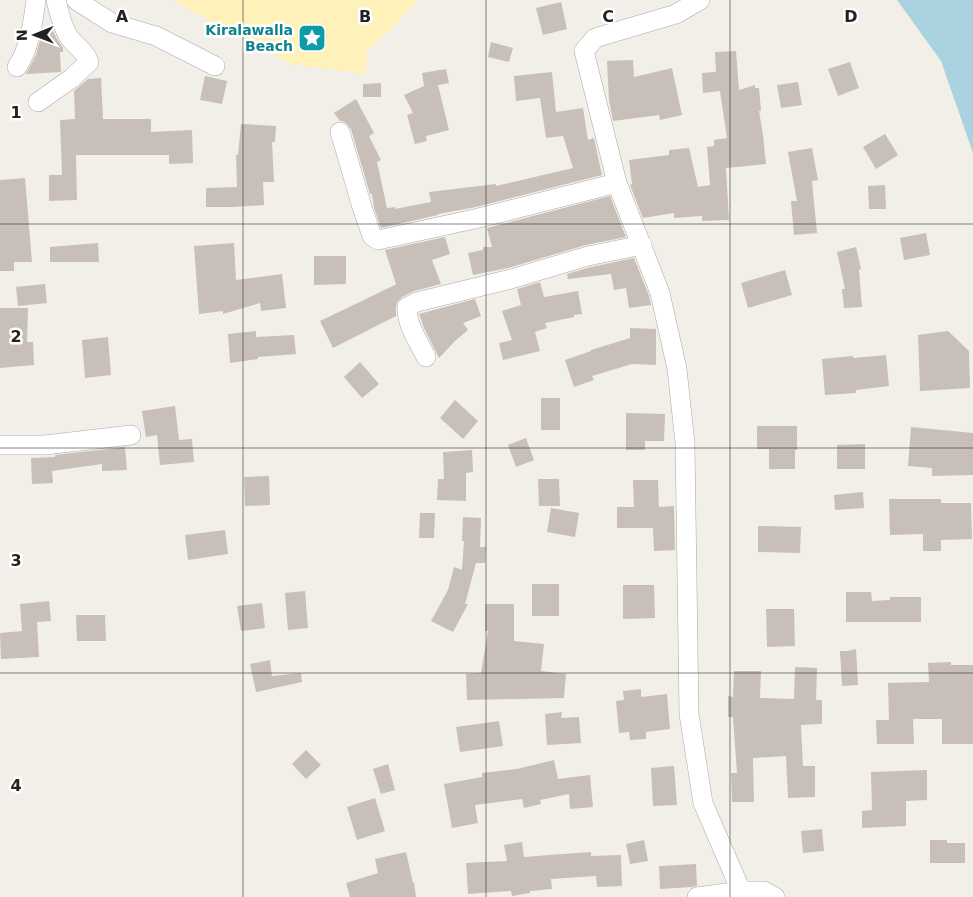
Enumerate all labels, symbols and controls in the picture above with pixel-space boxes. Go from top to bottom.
text: A [116,7,129,26]
text: B [359,7,371,26]
text: C [602,7,614,26]
text: D [844,7,858,26]
north arrow [10,10,60,60]
place label: Kiralawalla Beach [205,22,293,54]
place icon: Kiralawalla Beach [297,23,327,53]
text: N [14,29,30,41]
text: 1 [10,103,22,122]
text: 2 [10,327,22,346]
text: 3 [10,551,22,570]
text: 4 [10,776,22,795]

